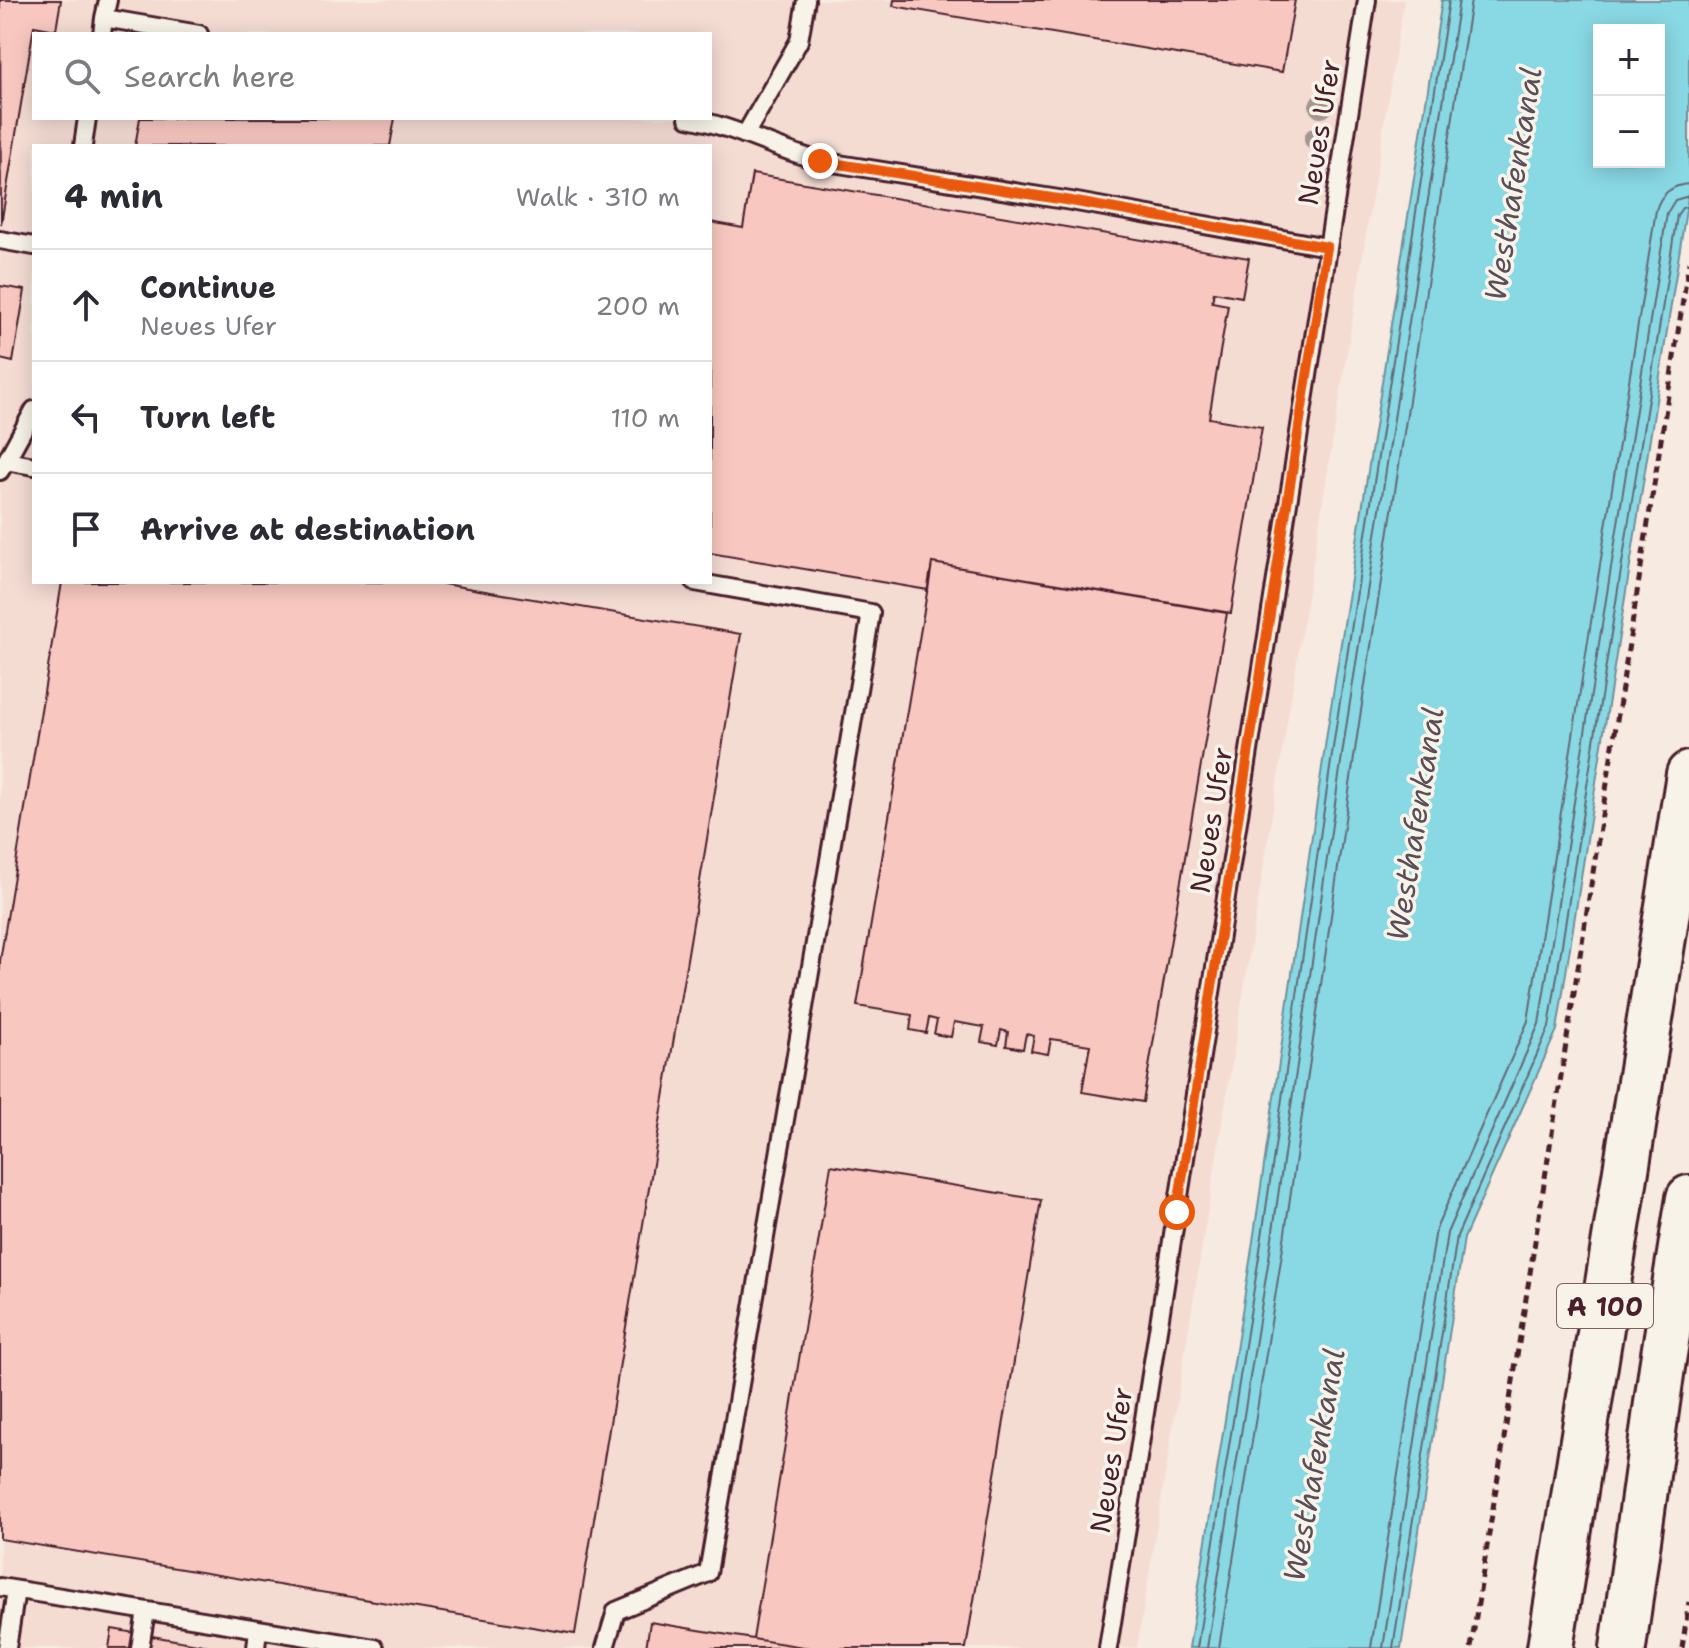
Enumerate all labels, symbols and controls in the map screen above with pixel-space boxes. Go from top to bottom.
map controls [1593,24,1665,168]
button: + [1593,24,1665,96]
search box [32,32,712,120]
icon: search [60,54,104,98]
text: Search here [124,56,295,97]
street label: Neues Ufer [1289,56,1349,208]
water label: Westhafenkanal [1474,64,1552,304]
button: − [1593,96,1665,168]
route end [802,143,838,179]
text: 4 min [64,173,163,219]
text: Walk · 310 m [516,179,680,214]
text: Continue [140,267,276,308]
icon: ahead [64,283,108,327]
text: 200 m [595,288,680,323]
text: Neues Ufer [140,308,277,343]
icon: left [64,395,108,439]
text: Turn left [140,397,275,438]
text: 110 m [610,400,680,435]
icon: arrive [64,507,108,551]
text: Arrive at destination [140,509,475,550]
water label: Westhafenkanal [1376,704,1454,944]
street label: Neues Ufer [1181,744,1241,896]
route start [1159,1194,1195,1230]
road number: A 100 [1557,1284,1653,1328]
water label: Westhafenkanal [1273,1345,1355,1585]
street label: Neues Ufer [1081,1384,1141,1536]

